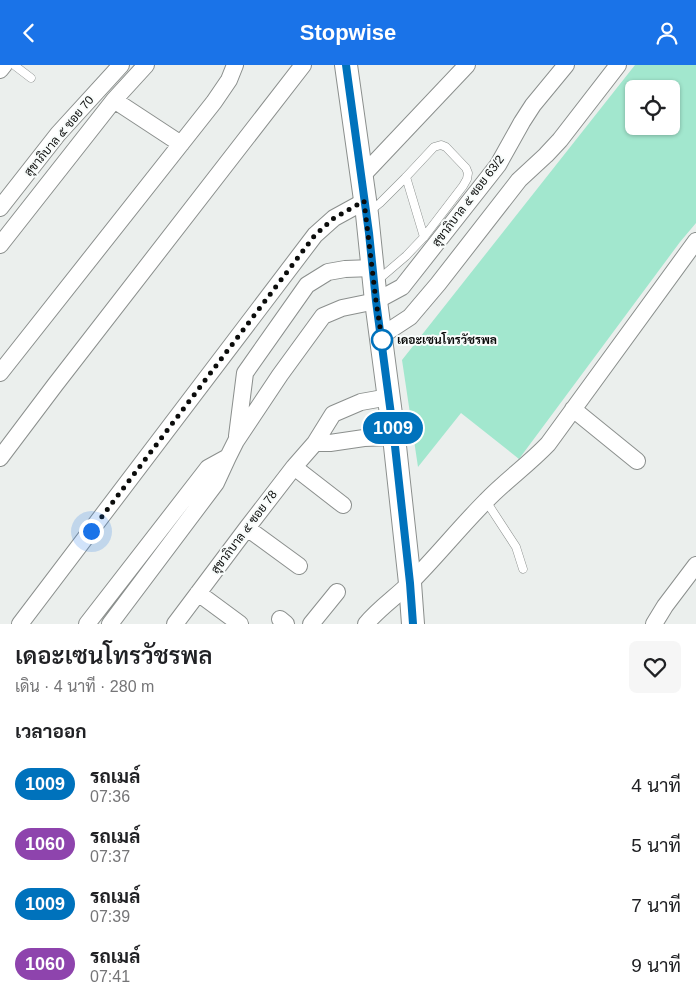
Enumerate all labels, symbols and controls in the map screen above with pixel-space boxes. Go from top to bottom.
icon: back [15,19,43,47]
icon: person [653,19,681,47]
text: Stopwise [300,20,396,45]
map controls [625,80,680,135]
button: locate [625,80,680,135]
street label: สุขาภิบาล ๕ ซอย 70 [21,93,98,180]
street label: สุขาภิบาล ๕ ซอย 63/2 [429,152,509,251]
marker: เดอะเซนโทรวัชรพล [371,329,393,351]
place label: เดอะเซนโทรวัชรพล [397,332,497,347]
line badge: 1009 [358,412,428,444]
text: 1009 [373,418,413,438]
street label: สุขาภิบาล ๕ ซอย 78 [208,487,282,578]
your location [79,519,104,544]
button: heart [629,641,681,693]
text: เดอะเซนโทรวัชรพล [15,642,213,669]
text: เดิน · 4 นาที · 280 m [15,678,154,695]
text: เวลาออก [15,721,87,742]
text: รถเมล์ [90,766,140,787]
text: 1009 [25,774,65,794]
text: 4 นาที [631,775,681,796]
text: 07:36 [90,788,130,805]
text: รถเมล์ [90,826,140,847]
text: 1060 [25,834,65,854]
text: 5 นาที [631,835,681,856]
text: 07:37 [90,848,130,865]
text: รถเมล์ [90,886,140,907]
text: 1009 [25,894,65,914]
text: 7 นาที [631,895,681,916]
text: 07:39 [90,908,130,925]
text: รถเมล์ [90,946,140,967]
text: 1060 [25,954,65,974]
text: 9 นาที [631,955,681,976]
text: 07:41 [90,968,130,985]

